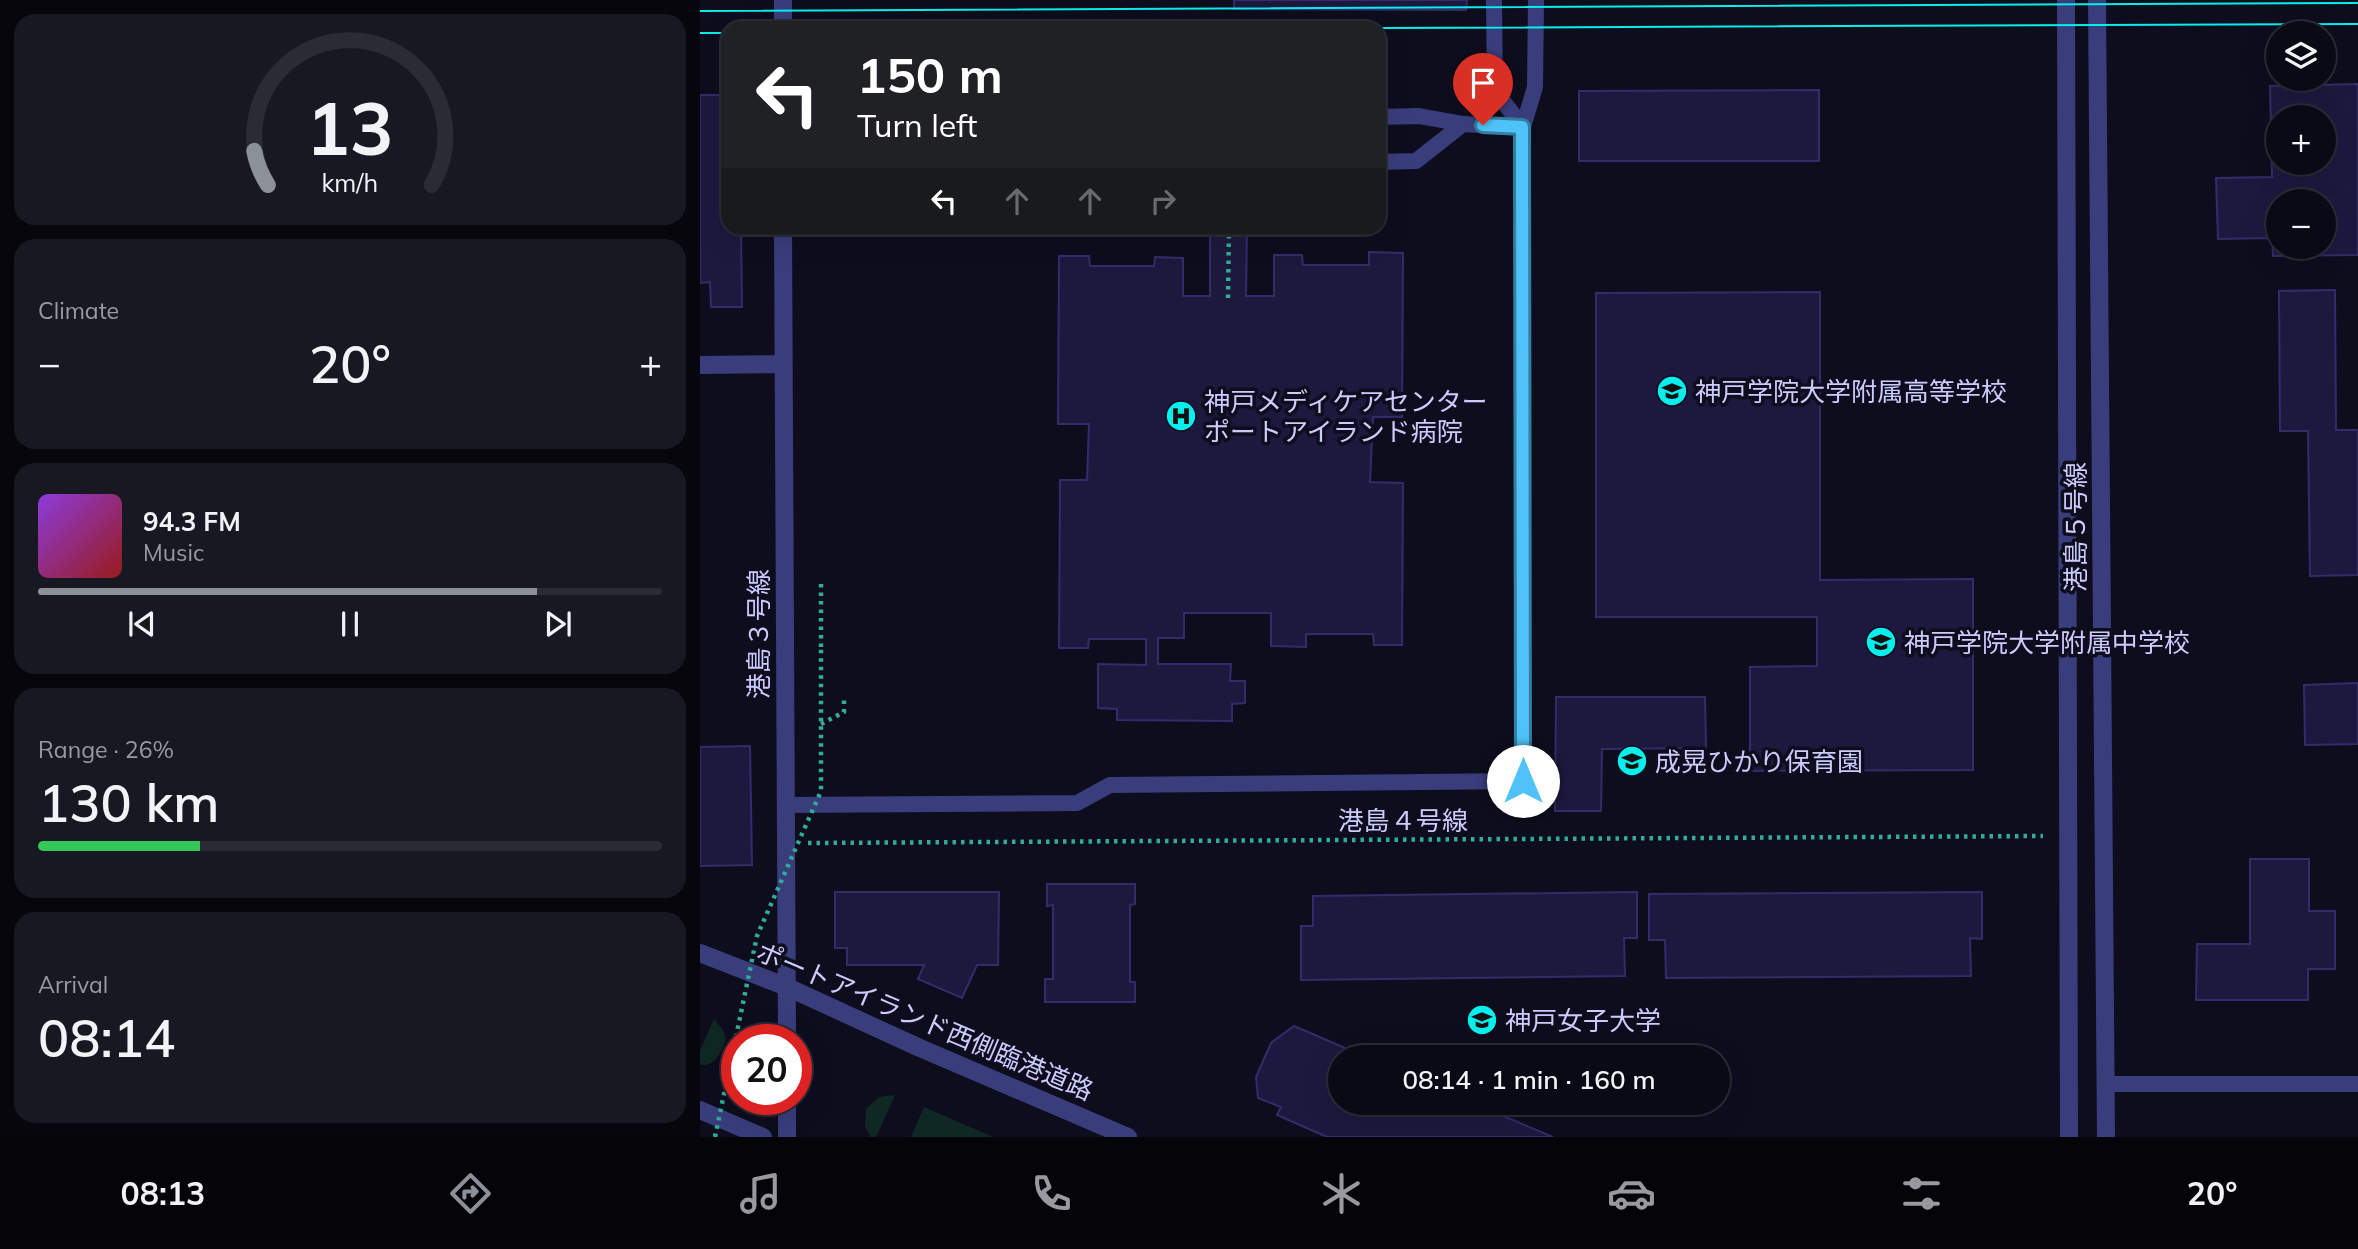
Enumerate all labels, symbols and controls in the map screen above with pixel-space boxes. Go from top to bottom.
map controls [2266,21,2336,259]
button: layers [2266,21,2336,91]
text: 150 m [857,44,1003,105]
icon: left [742,49,833,140]
pin [1453,53,1513,125]
icon: arrive [1464,64,1502,102]
text: 13 [306,83,394,174]
text: Turn left [857,105,977,145]
button: + [2266,105,2336,175]
text: km/h [322,167,378,198]
icon: left [925,182,963,220]
icon: ahead [998,182,1036,220]
icon: ahead [1071,182,1109,220]
icon: right [1144,182,1182,220]
button: − [2266,189,2336,259]
text: Climate [38,296,119,325]
text: 20° [309,331,391,396]
text: − [38,339,61,387]
text: + [639,339,662,387]
school or university icon: 神戸学院大学附属高等学校 [1655,374,1689,408]
place label: 神戸学院大学附属高等学校 [1695,375,2007,408]
place label: 神戸メディケアセンター ポートアイランド病院 [1204,385,1488,448]
hospital icon: 神戸メディケアセンター ポートアイランド病院 [1164,399,1198,433]
street label: 港島５号線 [2059,462,2092,592]
text: 94.3 FM [143,505,241,538]
text: Music [143,538,204,567]
street label: 港島３号線 [742,569,775,699]
icon: previous [123,605,161,643]
icon: pause [331,605,369,643]
icon: next [539,605,577,643]
school or university icon: 神戸学院大学附属中学校 [1864,625,1898,659]
place label: 神戸学院大学附属中学校 [1904,626,2190,659]
text: Range · 26% [38,735,174,764]
position arrow [1486,744,1560,818]
school or university icon: 成晃ひかり保育園 [1615,744,1649,778]
place label: 成晃ひかり保育園 [1655,745,1863,778]
text: 130 km [38,770,219,835]
street label: 港島４号線 [1338,804,1468,837]
street label: ポートアイランド西側臨港道路 [752,935,1098,1107]
text: Arrival [38,970,108,999]
school or university icon: 神戸女子大学 [1465,1003,1499,1037]
place label: 神戸女子大学 [1505,1004,1661,1037]
text: 08:14 [38,1005,175,1070]
speed limit sign: 20 [721,1024,812,1115]
text: 08:14 · 1 min · 160 m [1402,1063,1656,1096]
icon: directions [446,1169,495,1218]
icon: music [736,1169,785,1218]
icon: phone [1027,1169,1076,1218]
icon: climate [1317,1169,1366,1218]
icon: car [1607,1169,1656,1218]
icon: filters [1897,1169,1946,1218]
text: 08:13 [121,1173,205,1213]
text: 20° [2187,1173,2237,1213]

